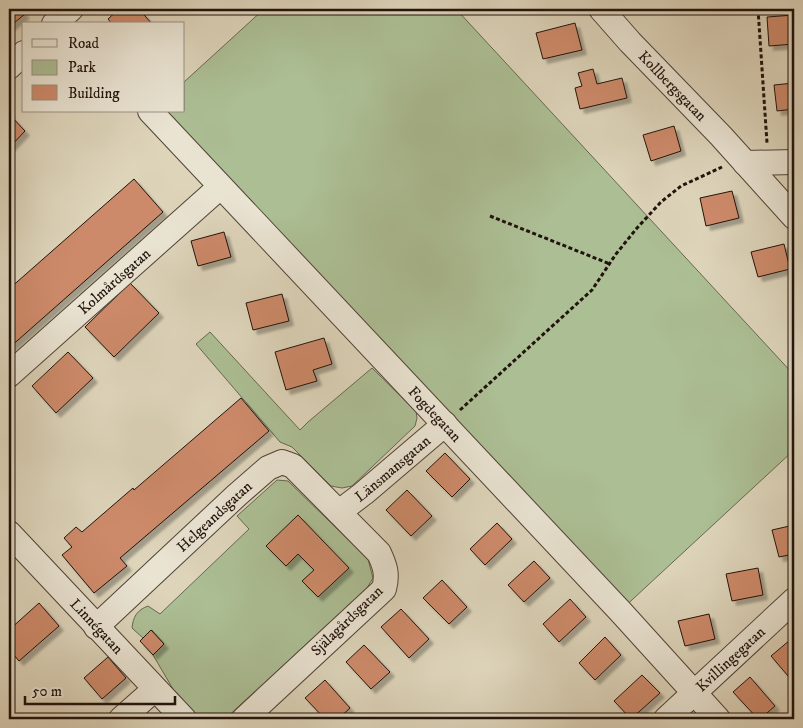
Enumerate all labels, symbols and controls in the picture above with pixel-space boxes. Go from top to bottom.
legend [22,22,185,112]
text: Road [68,34,100,53]
street label: Kollbergsgatan [634,47,711,125]
text: Park [68,58,97,77]
text: Building [68,84,120,103]
street label: Kolmårdsgatan [74,244,155,318]
street label: Fogdegatan [404,382,466,446]
street label: Länsmansgatan [351,431,434,506]
street label: Helgeandsgatan [173,477,256,556]
street label: Själagårdsgatan [307,582,387,660]
street label: Linnégatan [66,594,127,658]
street label: Kvillingegatan [692,622,769,696]
scale bar [25,673,175,705]
text: 50 m [32,682,62,701]

